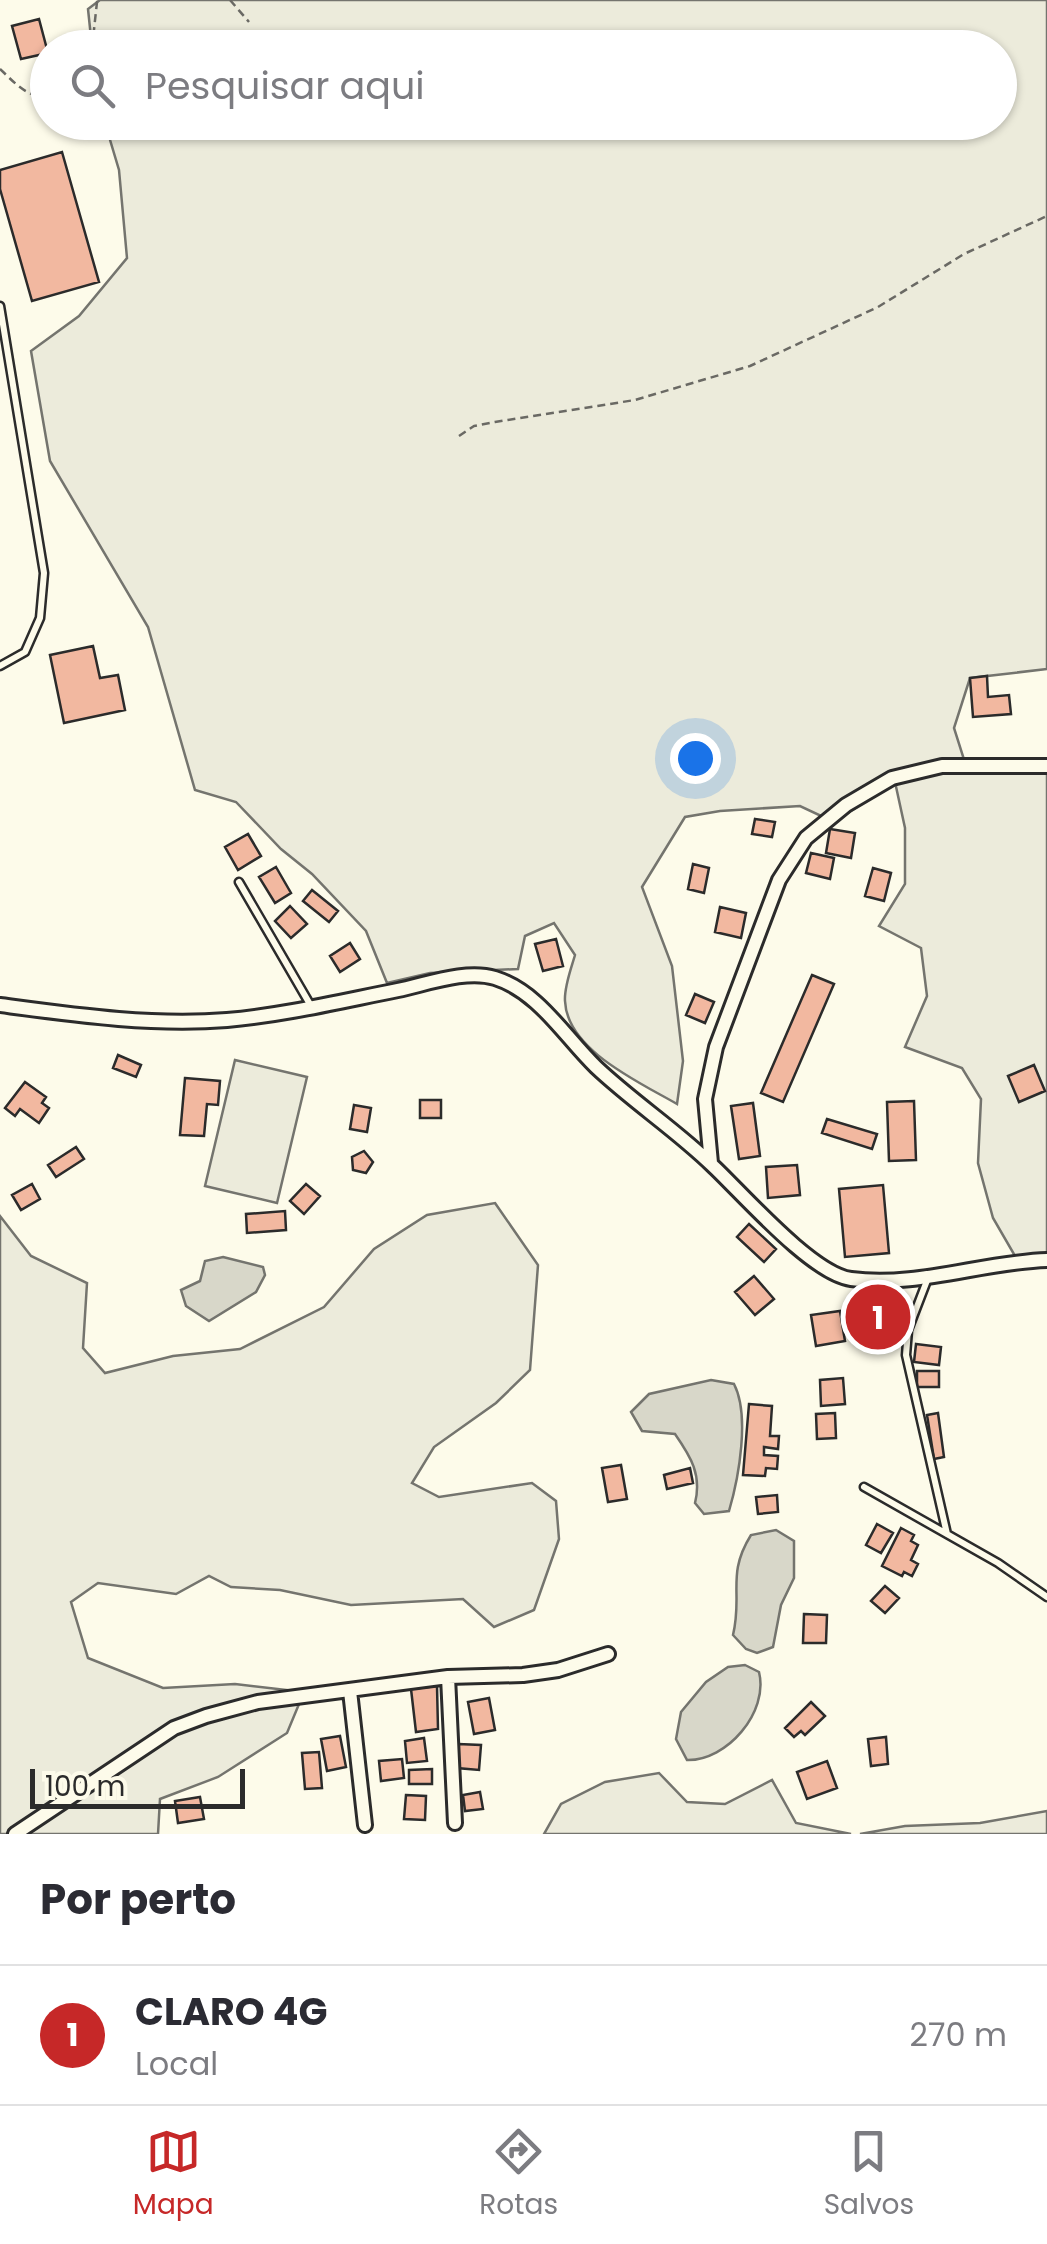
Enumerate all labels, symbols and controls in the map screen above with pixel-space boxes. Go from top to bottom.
search box [30,30,1017,140]
icon: search [65,58,120,113]
text: Pesquisar aqui [145,59,425,112]
your location [670,733,721,784]
pin: 1 [846,1280,910,1354]
scale bar [30,1764,245,1808]
text: 100 m [45,1767,125,1806]
text: Por perto [40,1870,236,1929]
text: CLARO 4G [135,1985,327,2038]
text: 1 [66,2012,79,2057]
text: 270 m [910,2012,1007,2057]
text: Local [135,2041,218,2086]
tab: Mapa [133,2124,214,2226]
tab: Rotas [479,2124,558,2226]
tab: Salvos [824,2124,914,2226]

